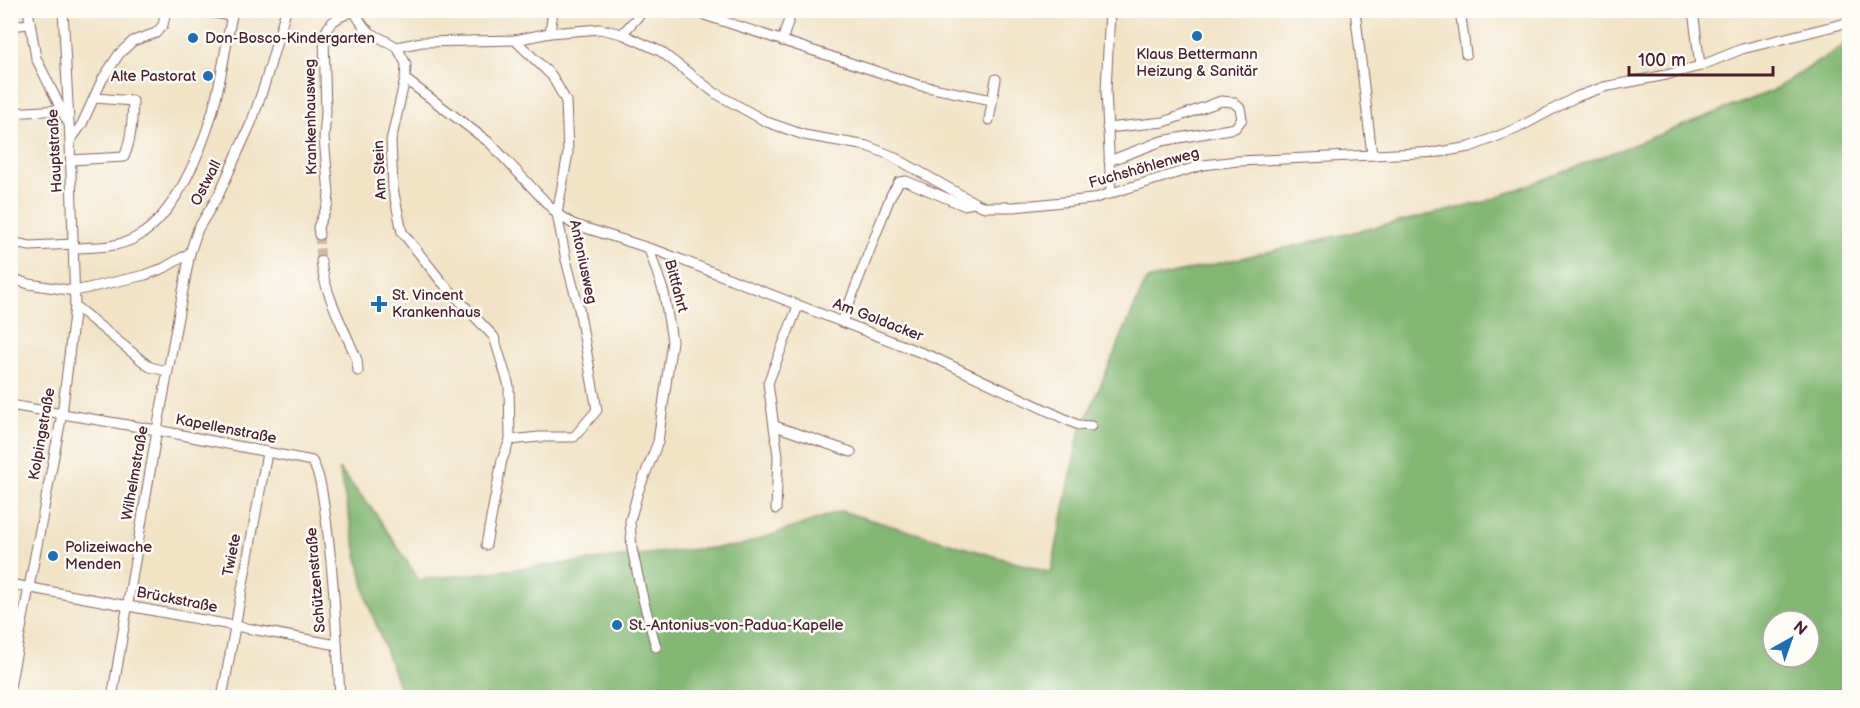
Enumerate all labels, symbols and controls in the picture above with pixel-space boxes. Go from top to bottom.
place label: Don-Bosco-Kindergarten [205,29,375,48]
marker: Klaus Bettermann Heizung & Sanitär [1190,29,1204,43]
marker: Don-Bosco-Kindergarten [186,31,200,45]
scale bar [1629,39,1773,77]
place label: Klaus Bettermann Heizung & Sanitär [1136,45,1258,81]
text: 100 m [1638,50,1686,71]
street label: Krankenhausweg [300,59,322,175]
place label: Alte Pastorat [111,67,196,86]
marker: Alte Pastorat [201,69,215,83]
street label: Hauptstraße [43,109,67,193]
street label: Am Stein [369,140,391,200]
street label: Fuchshöhlenweg [1087,143,1201,193]
street label: Ostwall [187,157,225,209]
street label: Antoniusweg [565,218,601,306]
street label: Bittfahrt [660,257,692,315]
place label: St. Vincent Krankenhaus [392,286,481,322]
street label: Am Goldacker [830,294,926,346]
marker: St. Vincent Krankenhaus [370,295,388,313]
street label: Kolpingstraße [25,386,59,482]
street label: Kapellenstraße [174,410,278,448]
street label: Wilhelmstraße [117,424,153,522]
street label: Schützenstraße [302,527,330,633]
street label: Twiete [219,532,245,578]
place label: Polizeiwache Menden [65,538,152,574]
marker: Polizeiwache Menden [46,549,60,563]
street label: Brückstraße [135,583,219,617]
north arrow [1761,609,1821,669]
place label: St.-Antonius-von-Padua-Kapelle [629,616,843,635]
marker: St.-Antonius-von-Padua-Kapelle [610,618,624,632]
text: N [1789,618,1810,640]

